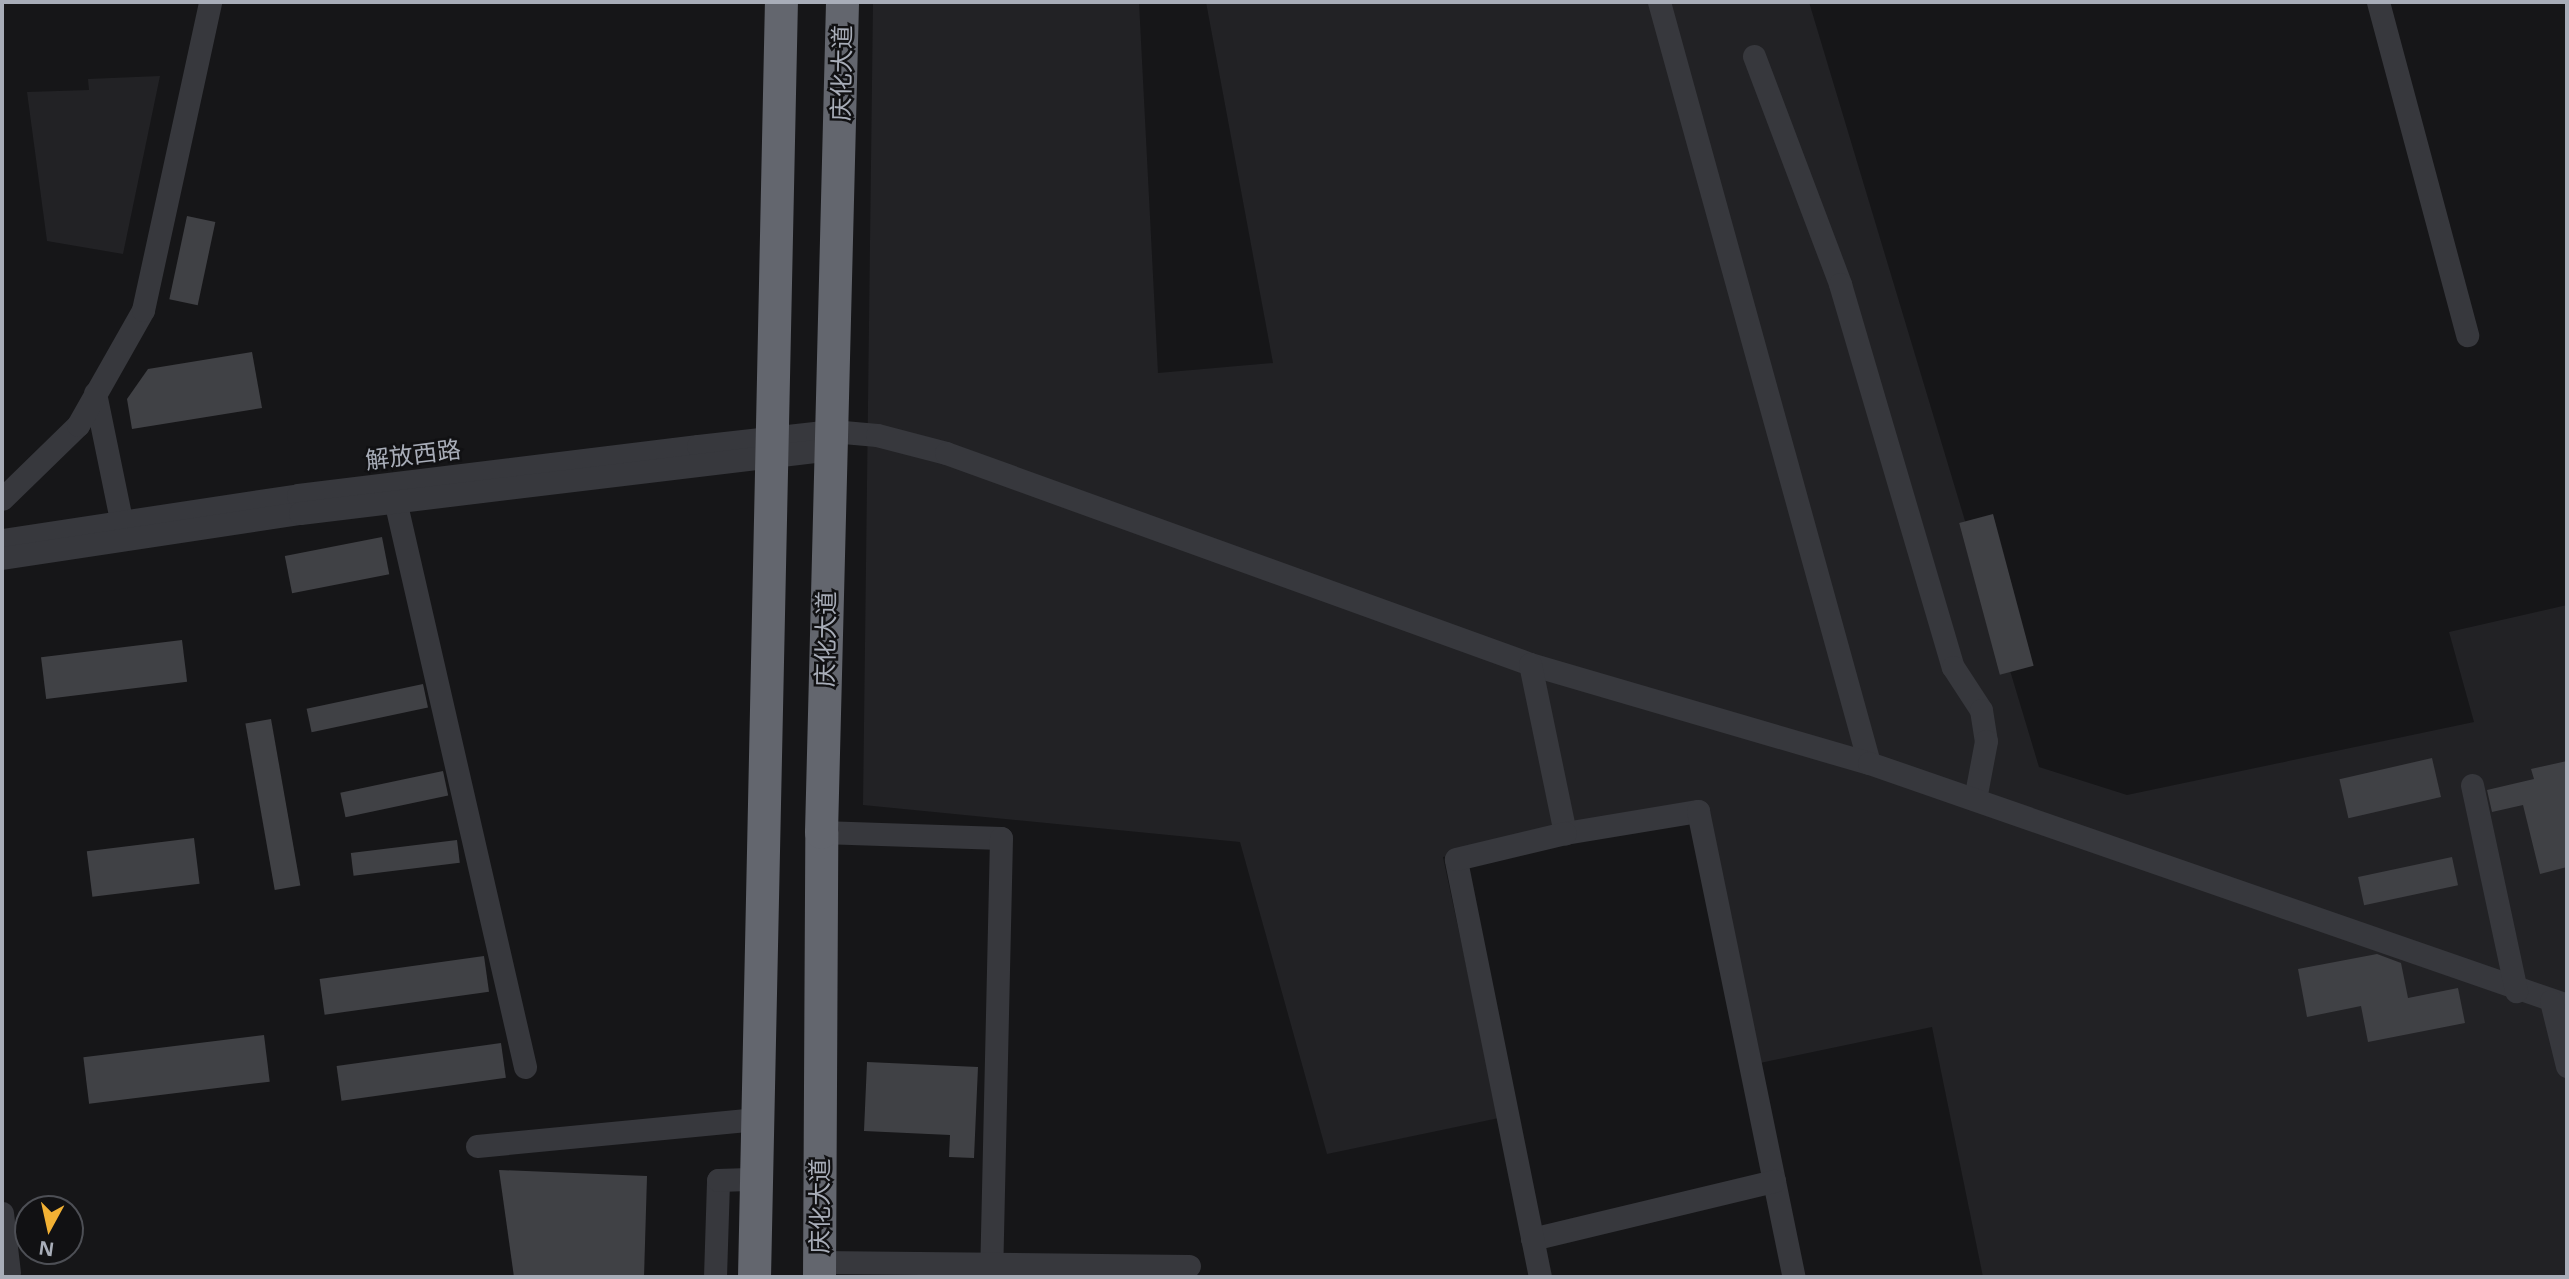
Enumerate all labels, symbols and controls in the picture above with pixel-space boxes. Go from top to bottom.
street label: 庆化大道 [826,25,856,121]
street label: 解放西路 [364,434,462,474]
street label: 庆化大道 [810,591,840,687]
street label: 庆化大道 [805,1158,833,1254]
north arrow [14,1195,84,1265]
text: N [37,1235,56,1263]

